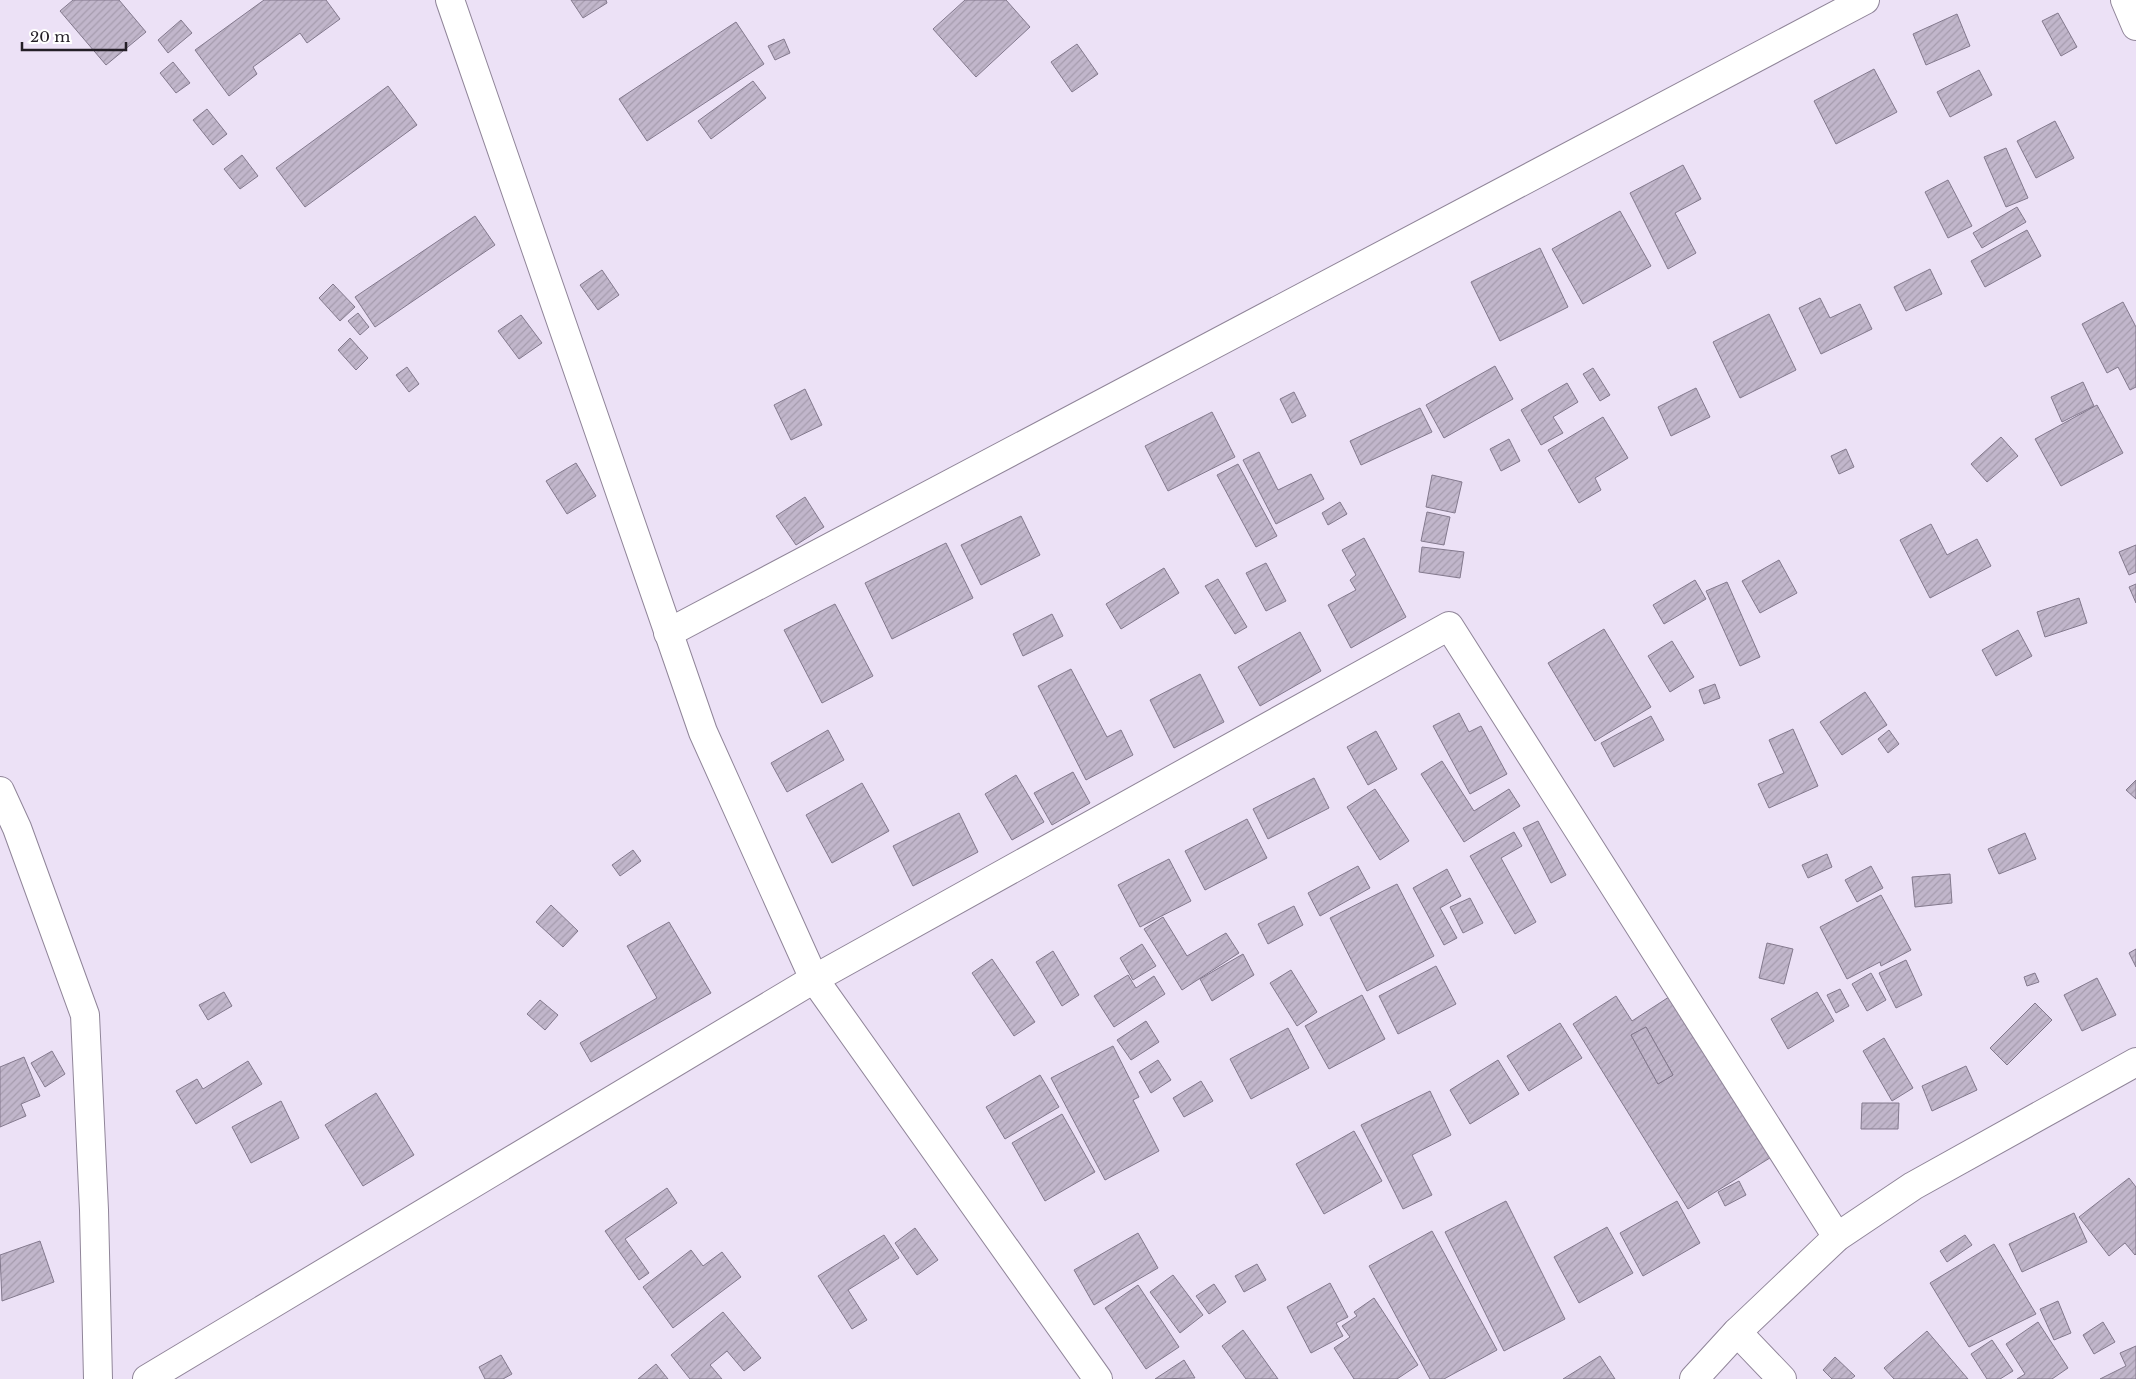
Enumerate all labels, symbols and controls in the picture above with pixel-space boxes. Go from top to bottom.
scale bar [22,20,126,52]
text: 20 m [30,27,70,46]

